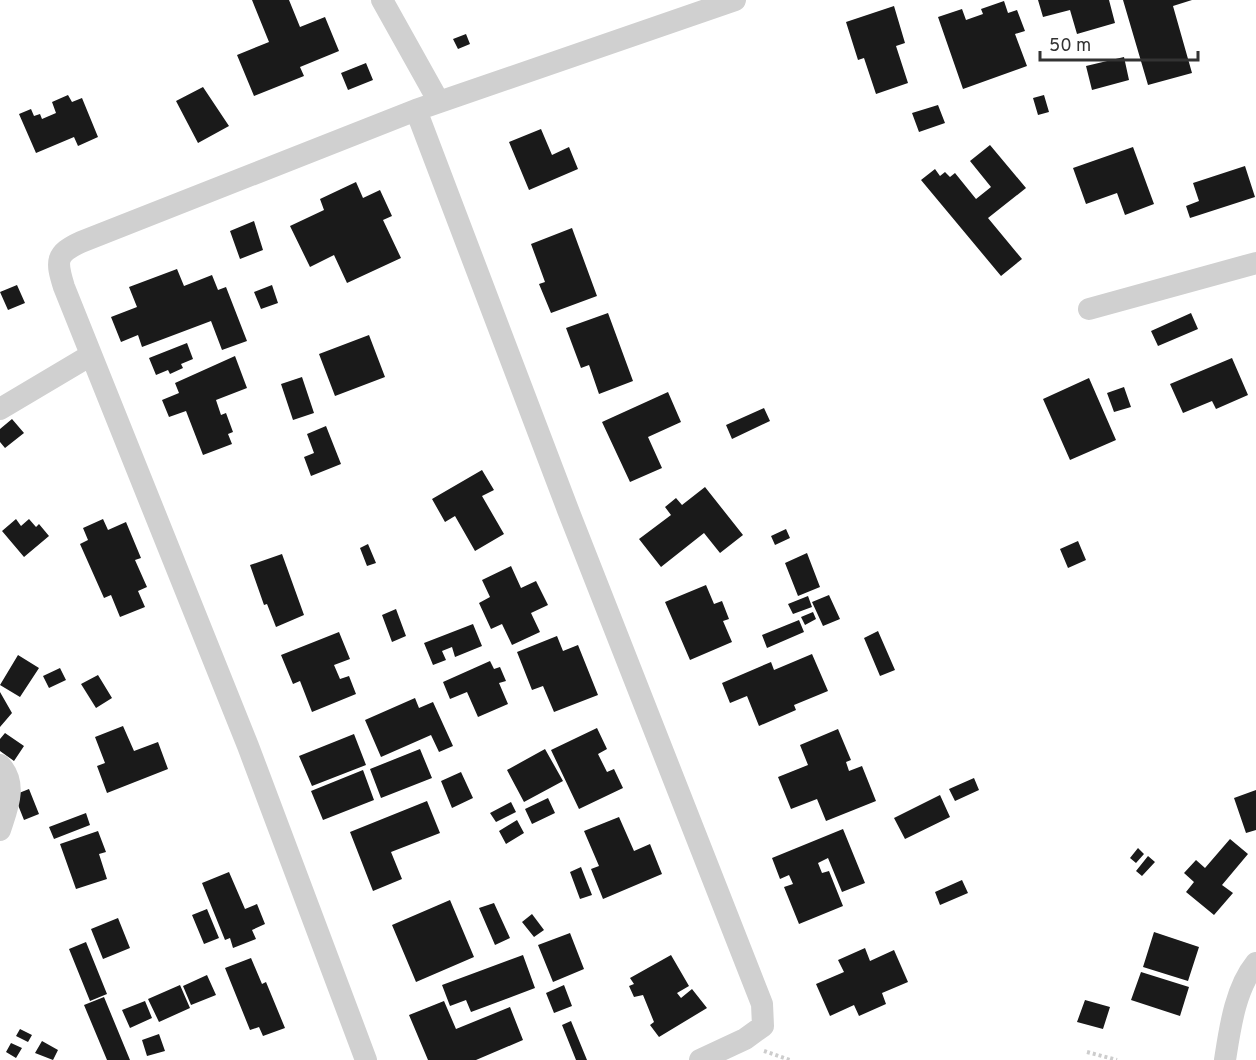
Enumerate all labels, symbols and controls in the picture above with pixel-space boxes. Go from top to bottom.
scale bar [1040,24,1198,62]
text: 50 m [1049,35,1091,58]

